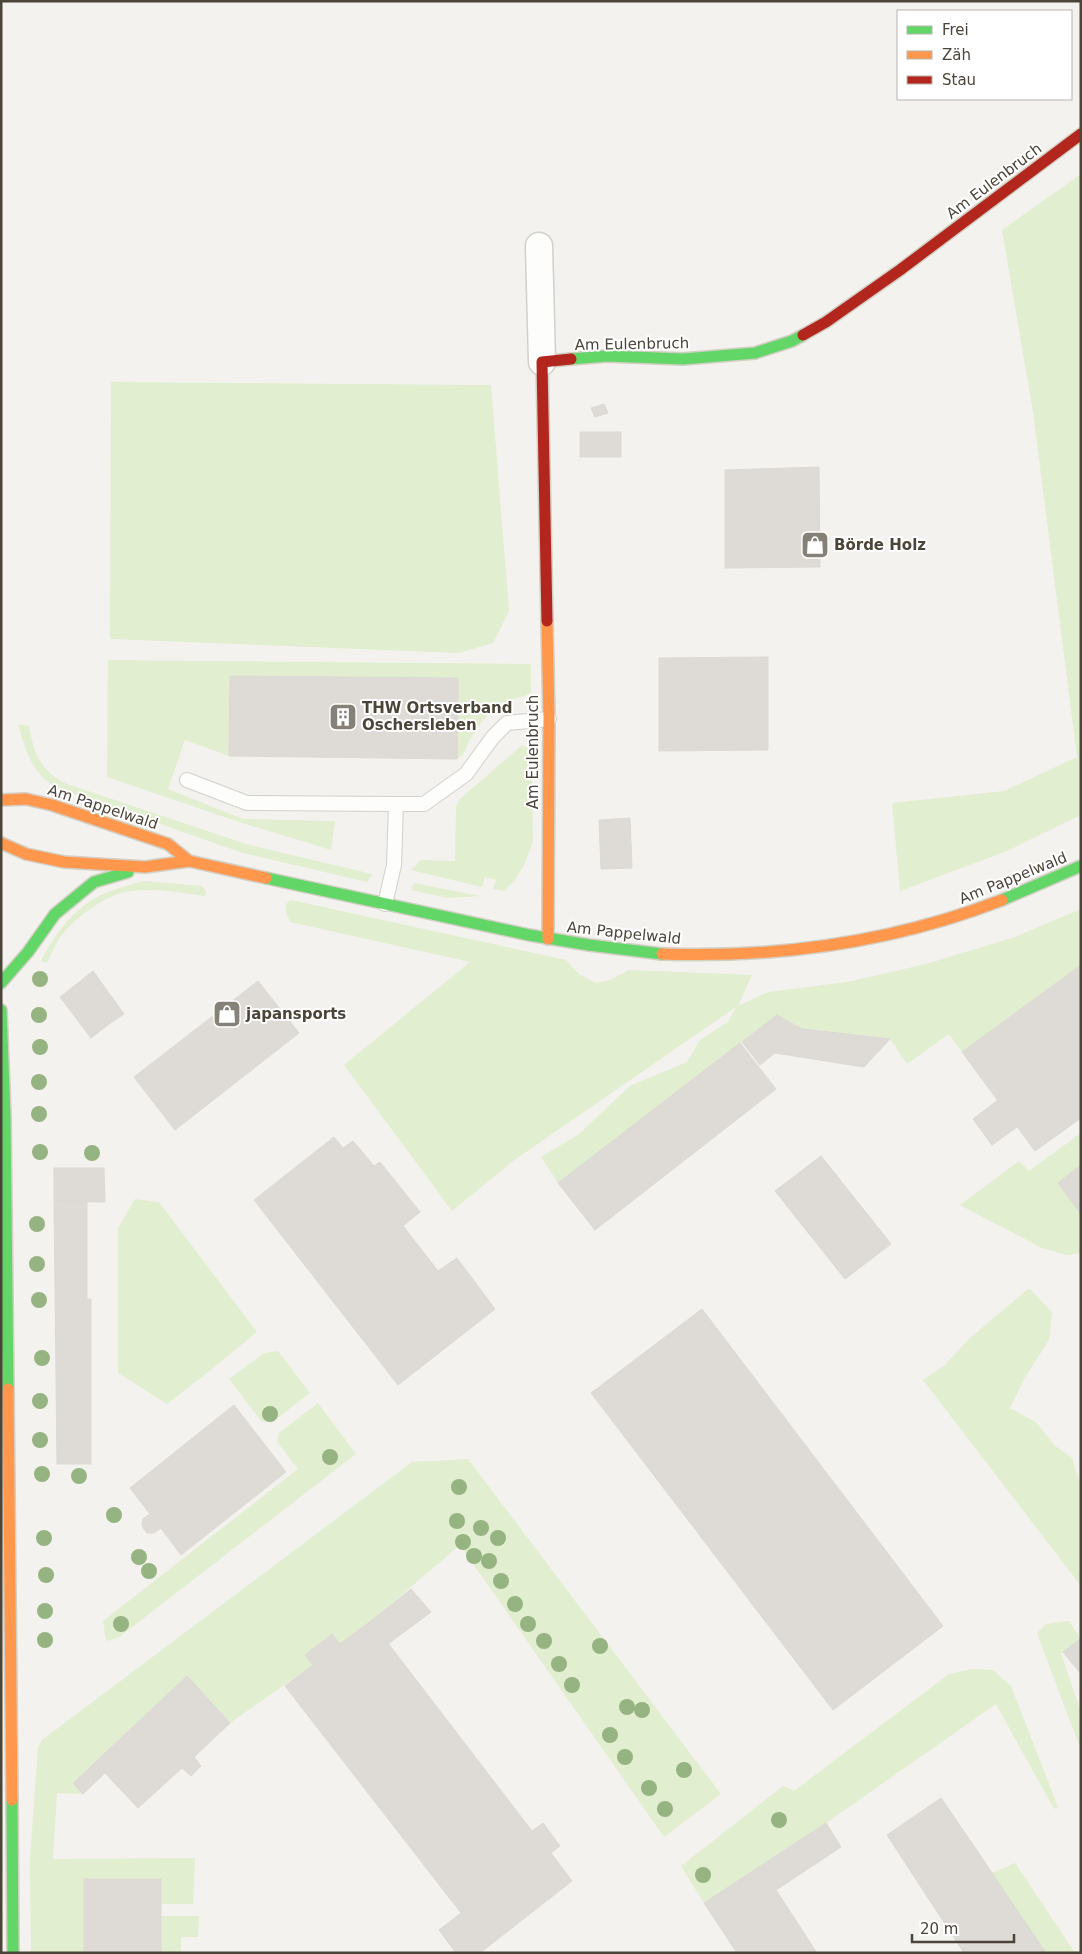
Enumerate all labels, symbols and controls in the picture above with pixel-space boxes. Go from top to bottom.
legend [897,10,1072,100]
text: Frei [942,21,969,39]
text: Zäh [942,46,971,64]
text: Stau [942,71,976,89]
street label: Am Eulenbruch [943,139,1045,223]
street label: Am Eulenbruch [575,334,689,354]
shop icon: Börde Holz [800,530,830,560]
place label: Börde Holz [834,536,926,554]
street label: Am Eulenbruch [524,695,542,809]
place label: THW Ortsverband Oschersleben [362,699,512,734]
building icon: THW Ortsverband Oschersleben [328,702,358,732]
street label: Am Pappelwald [46,781,160,833]
street label: Am Pappelwald [956,848,1070,908]
street label: Am Pappelwald [566,918,682,948]
shop icon: japansports [212,999,242,1029]
place label: japansports [245,1005,346,1023]
scale bar [912,1912,1014,1944]
text: 20 m [920,1920,958,1938]

